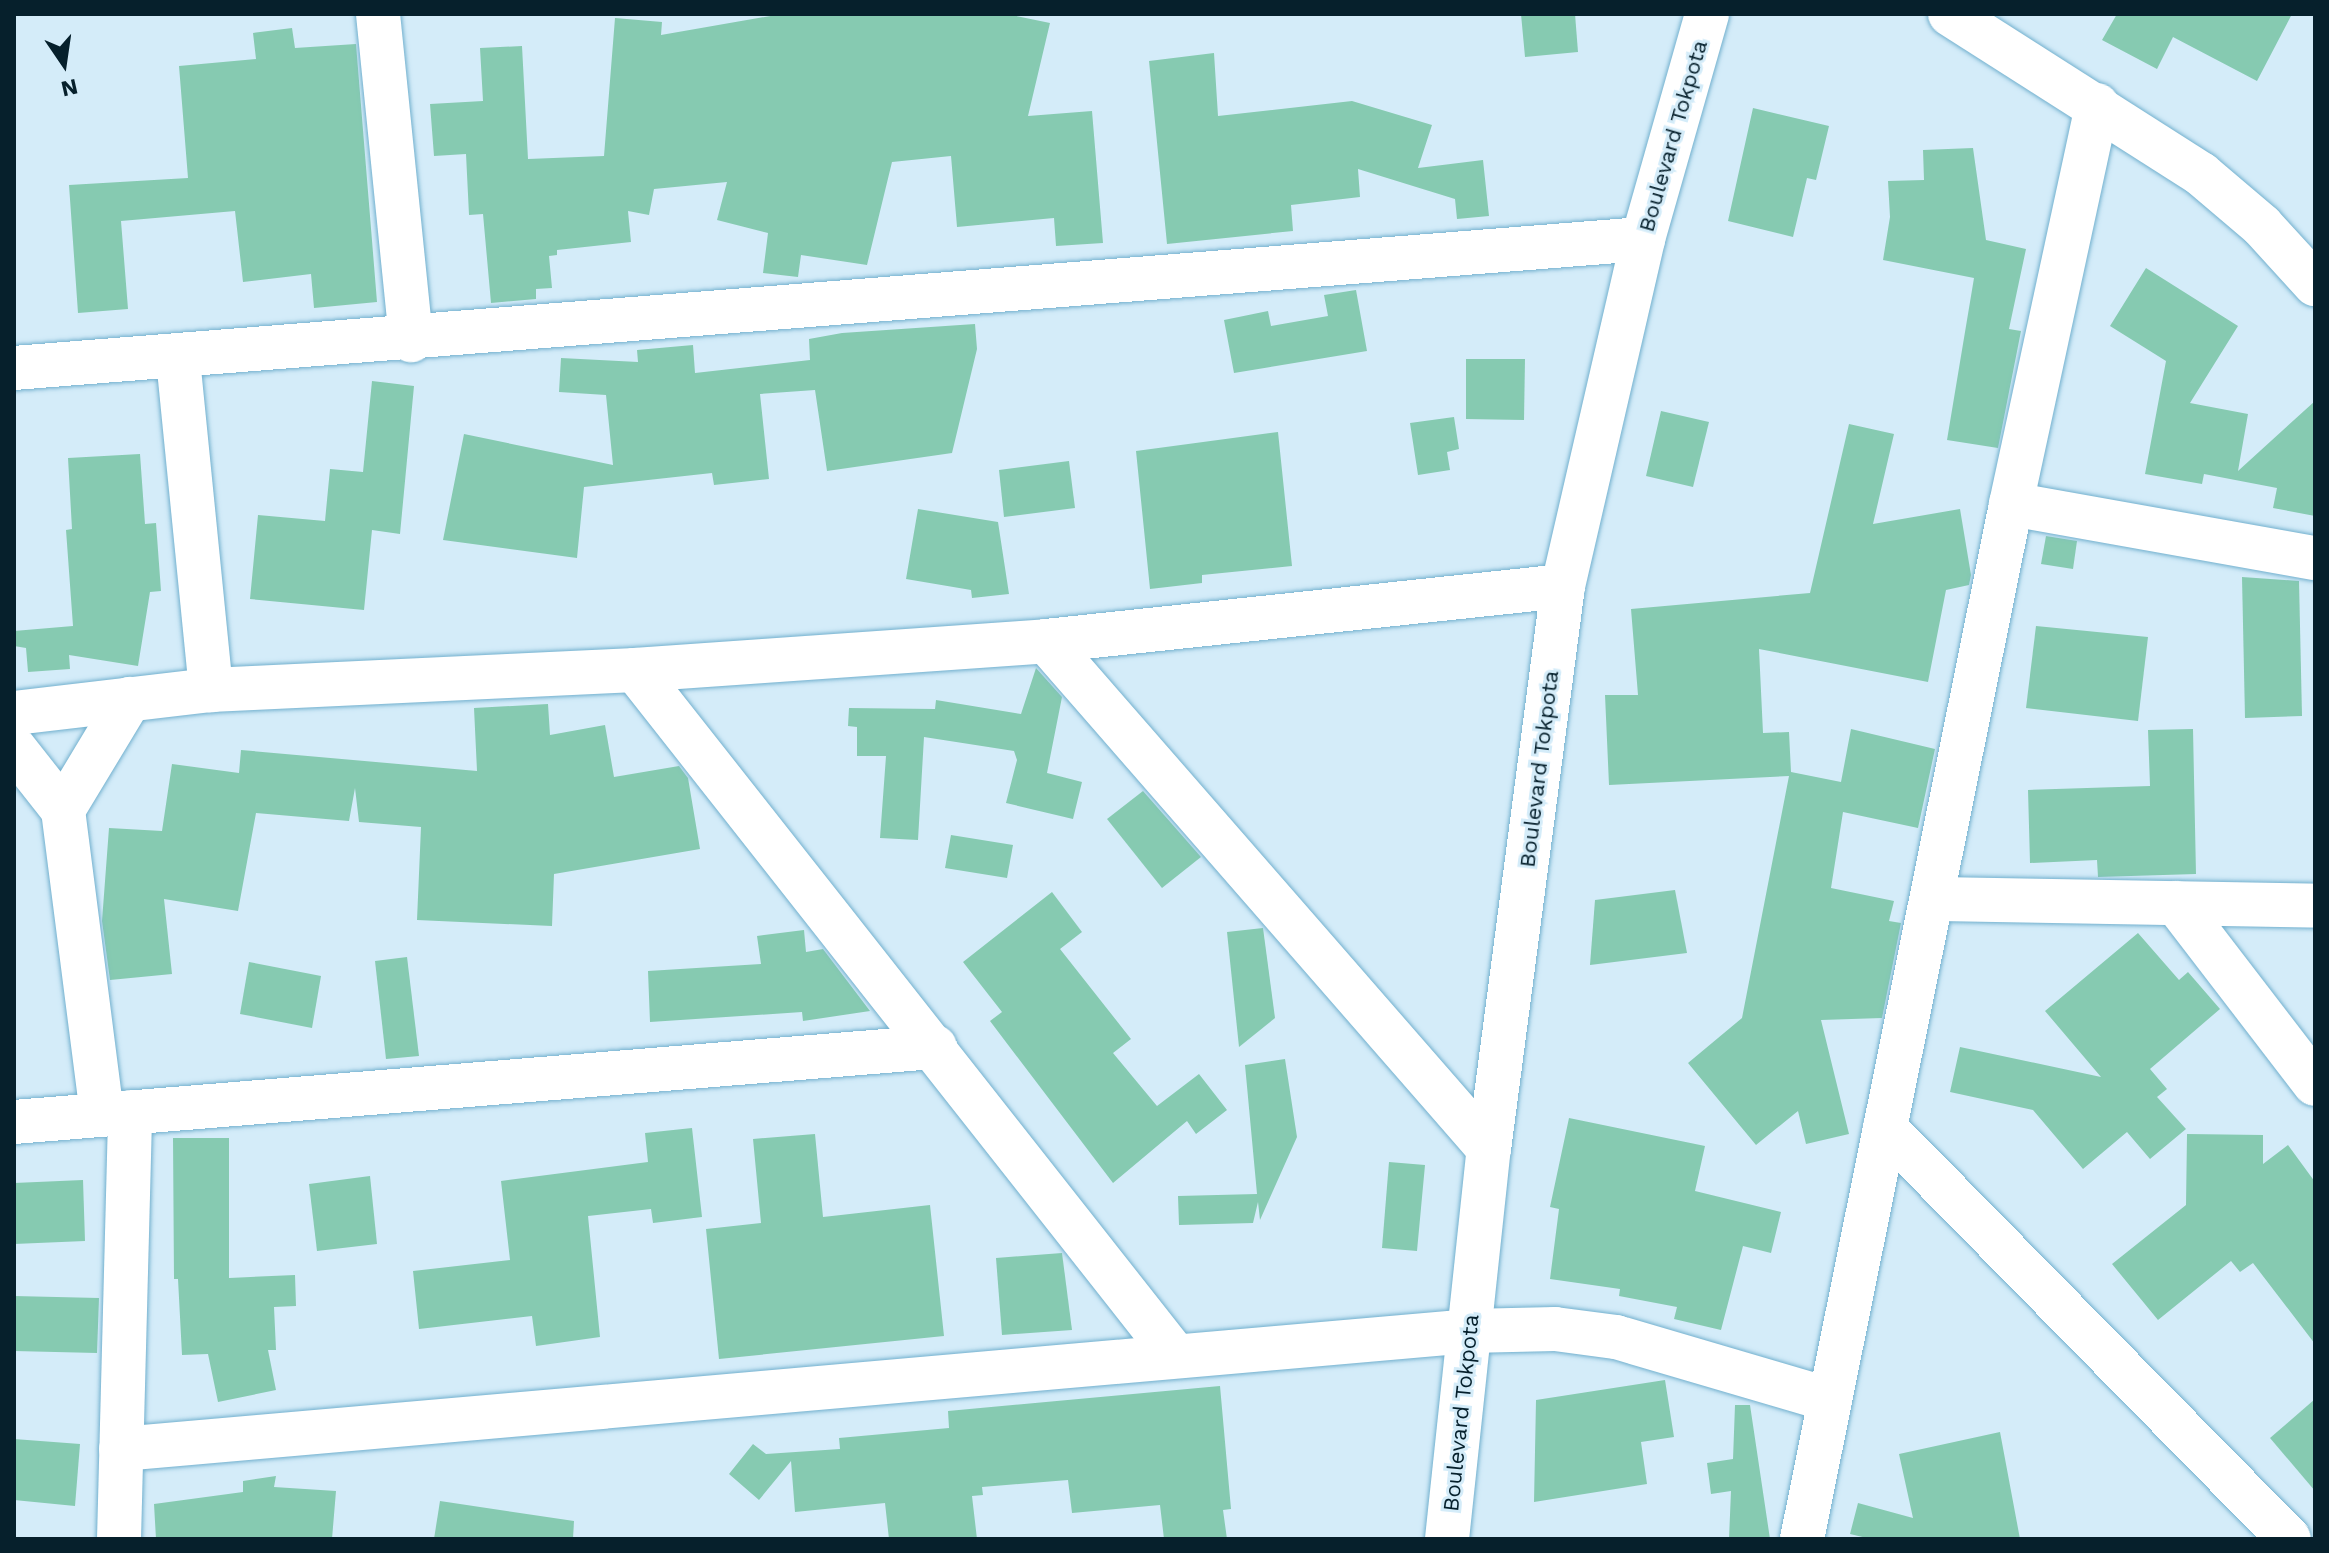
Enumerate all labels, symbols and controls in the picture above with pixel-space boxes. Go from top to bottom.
north arrow [24,24,104,104]
street label: Boulevard Tokpota [1633,37,1713,235]
text: N [59,74,80,102]
street label: Boulevard Tokpota [1514,669,1564,869]
street label: Boulevard Tokpota [1437,1313,1485,1513]

